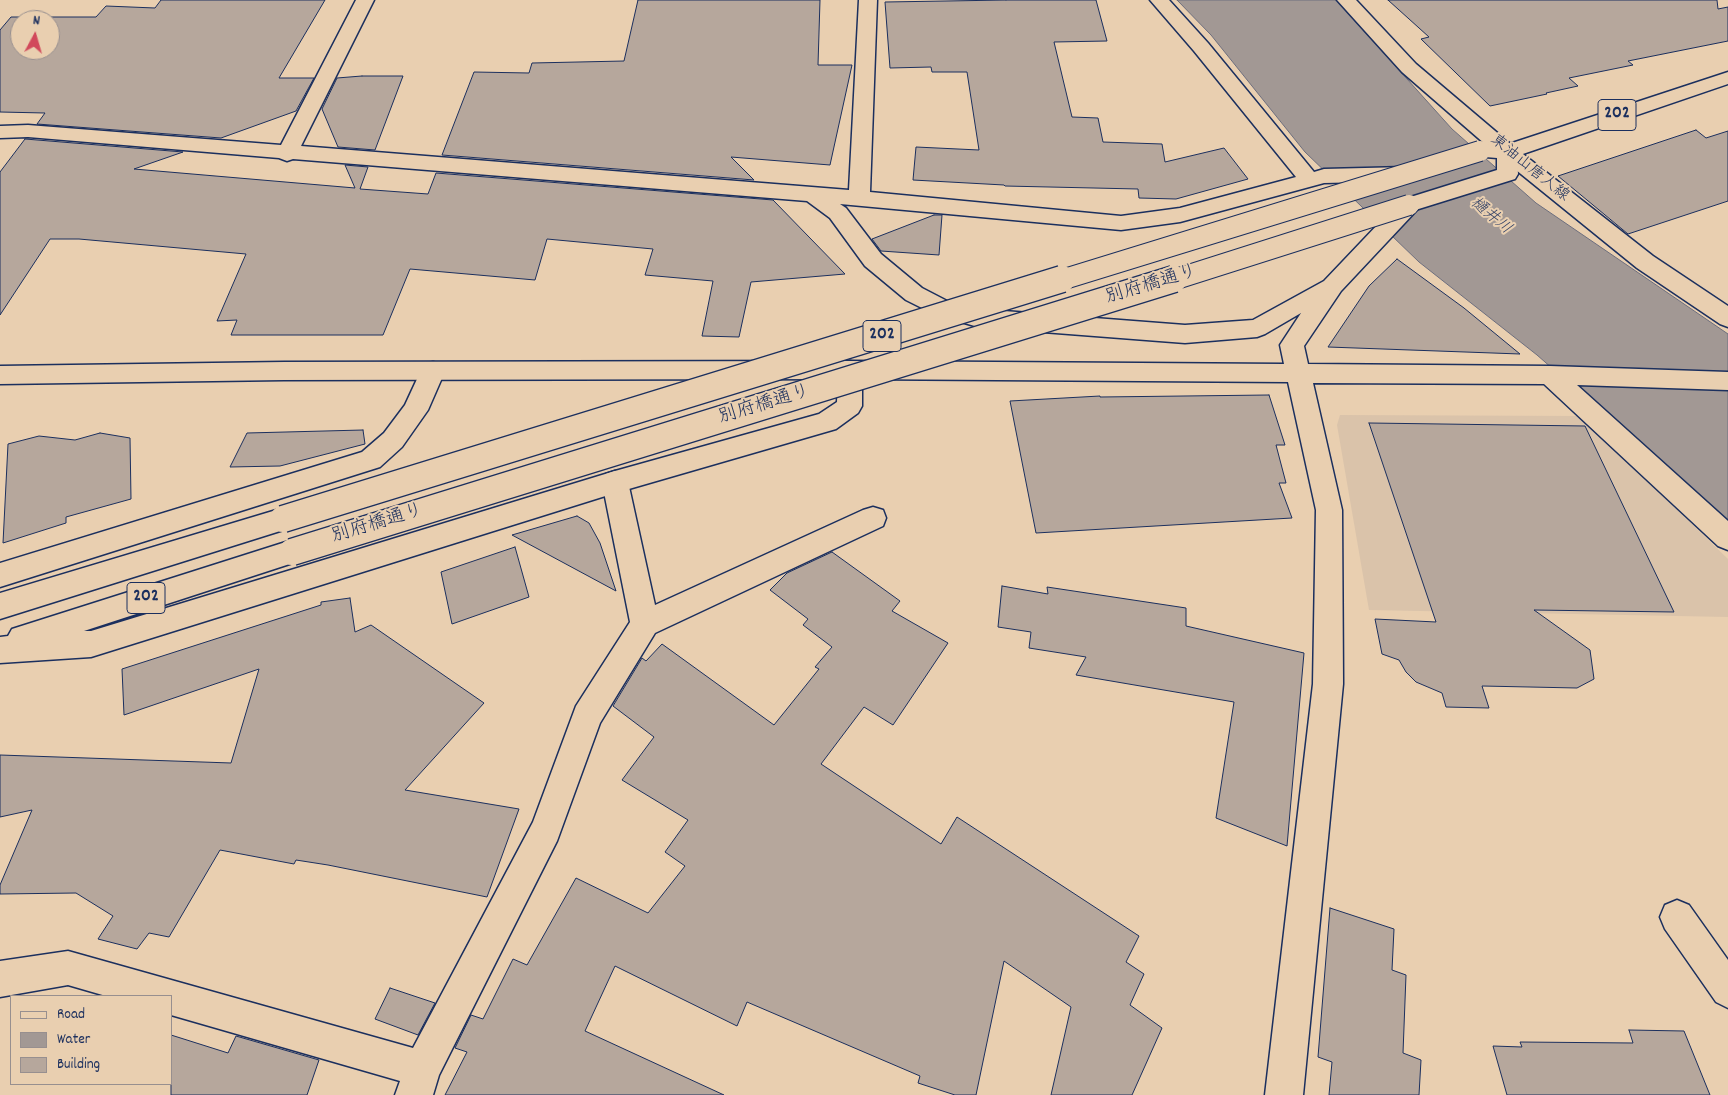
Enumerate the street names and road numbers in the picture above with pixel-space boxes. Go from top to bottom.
road number: 202 [1598,100,1636,130]
street label: 東油山唐人線 [1486,131,1572,207]
street label: 別府橋通り [1103,261,1201,311]
road number: 202 [863,321,901,352]
street label: 別府橋通り [716,381,814,431]
street label: 別府橋通り [329,500,427,550]
road number: 202 [127,582,165,614]

